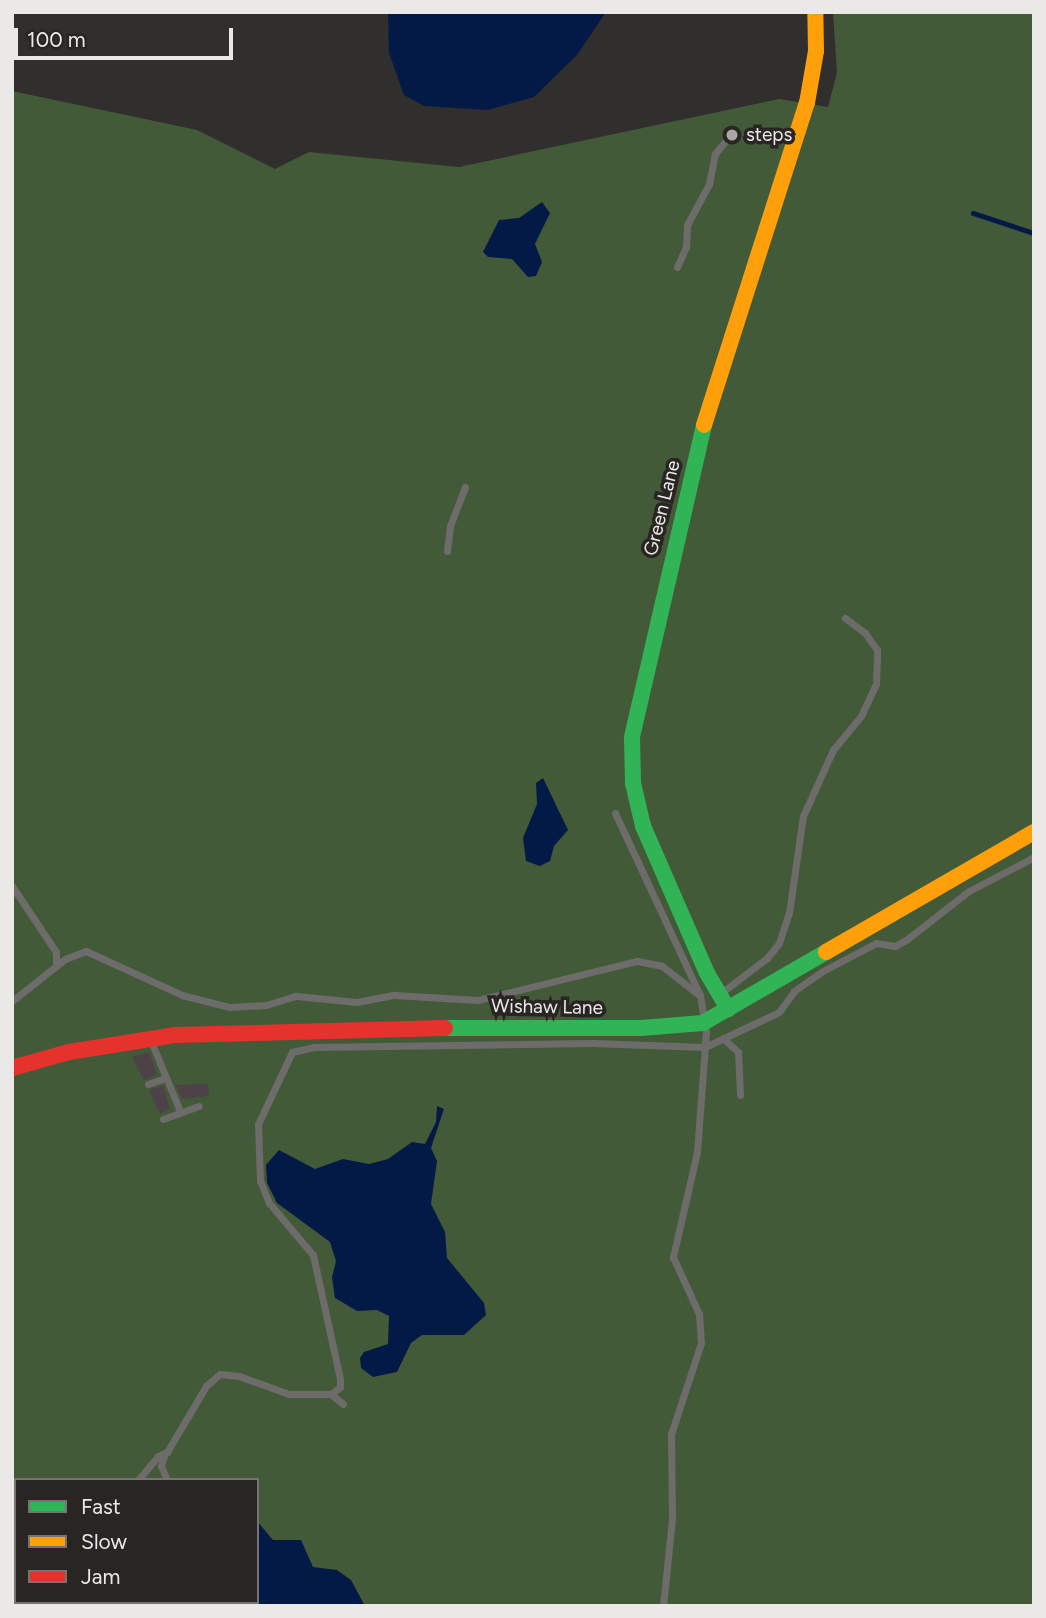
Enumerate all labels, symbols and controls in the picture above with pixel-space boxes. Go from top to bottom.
scale bar [18,14,236,58]
text: 100 m [27,27,86,52]
place label: steps [746,124,792,146]
marker: steps [724,127,740,143]
street label: Green Lane [639,458,685,558]
street label: Wishaw Lane [491,995,603,1019]
legend [14,1478,259,1604]
text: Fast [81,1494,121,1519]
text: Slow [81,1529,127,1554]
text: Jam [81,1564,120,1589]

